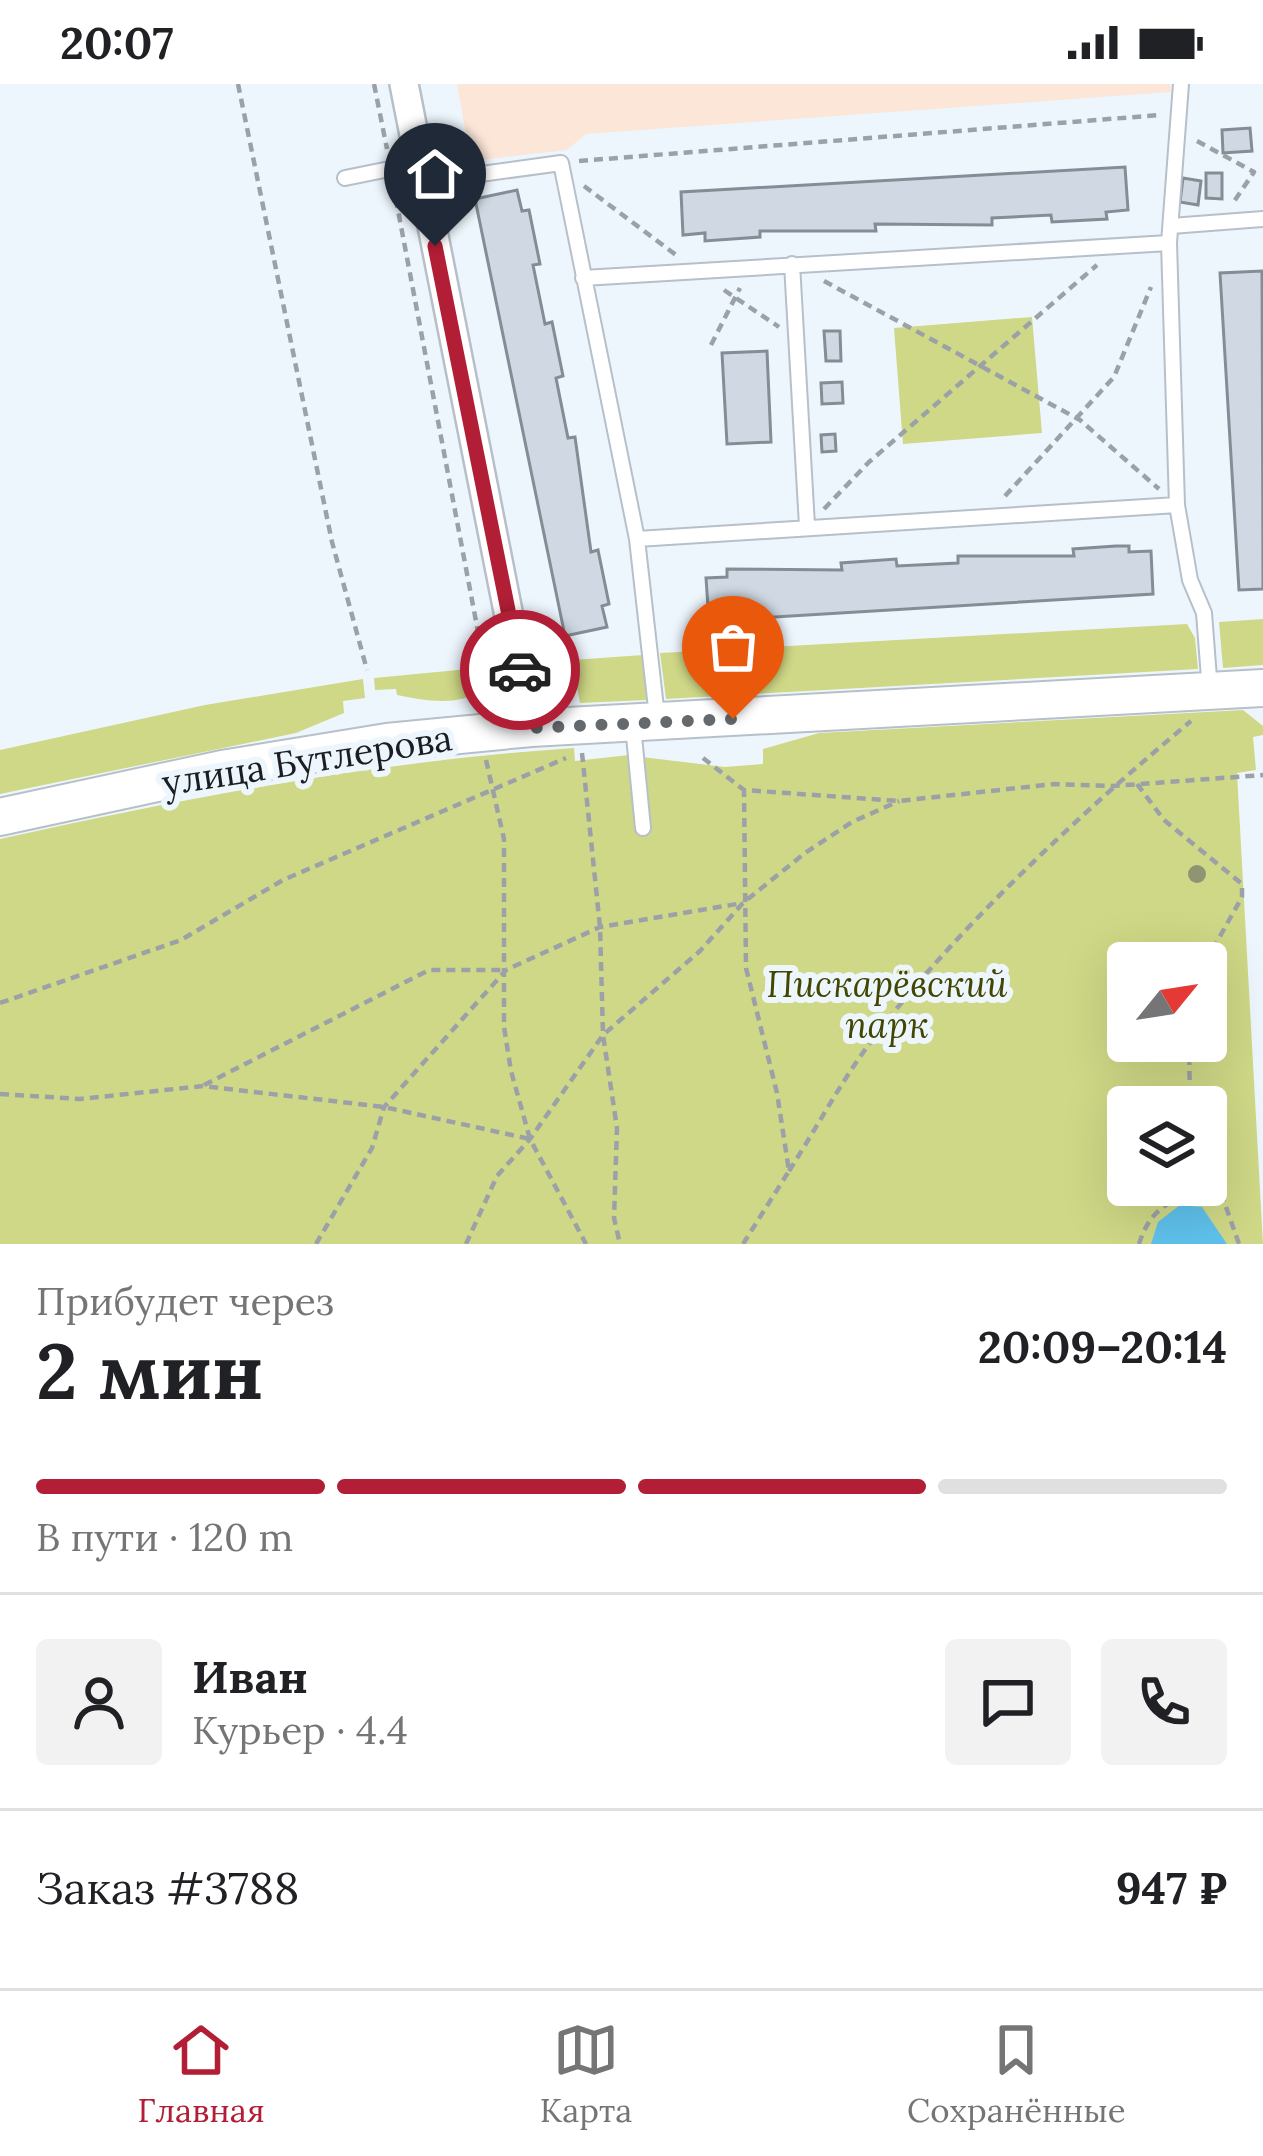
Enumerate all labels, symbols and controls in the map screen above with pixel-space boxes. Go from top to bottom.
text: 20:07 [60,14,174,71]
pin [384,123,486,246]
icon: home [402,141,468,207]
pin [682,596,784,719]
courier [460,610,580,730]
icon: bag [700,614,766,680]
icon: car [487,637,553,703]
street label: улица Бутлерова [159,714,455,806]
north arrow [1107,942,1227,1062]
map controls [1107,942,1227,1206]
park label: Пискарёвский парк [767,961,1008,1048]
button: layers [1107,1086,1227,1206]
text: Прибудет через [36,1276,334,1326]
text: 20:09–20:14 [978,1318,1227,1375]
text: 2 мин [36,1321,264,1420]
text: В пути · 120 m [36,1512,293,1562]
button: person [36,1639,162,1765]
button: chat [945,1639,1071,1765]
button: phone [1101,1639,1227,1765]
text: Иван [192,1648,308,1705]
text: Курьер · 4.4 [192,1705,408,1755]
text: Заказ #3788 [36,1859,299,1916]
text: 947 ₽ [1116,1859,1227,1916]
tab: Главная [137,2017,265,2131]
tab: Карта [540,2017,632,2131]
tab: Сохранённые [907,2017,1126,2131]

